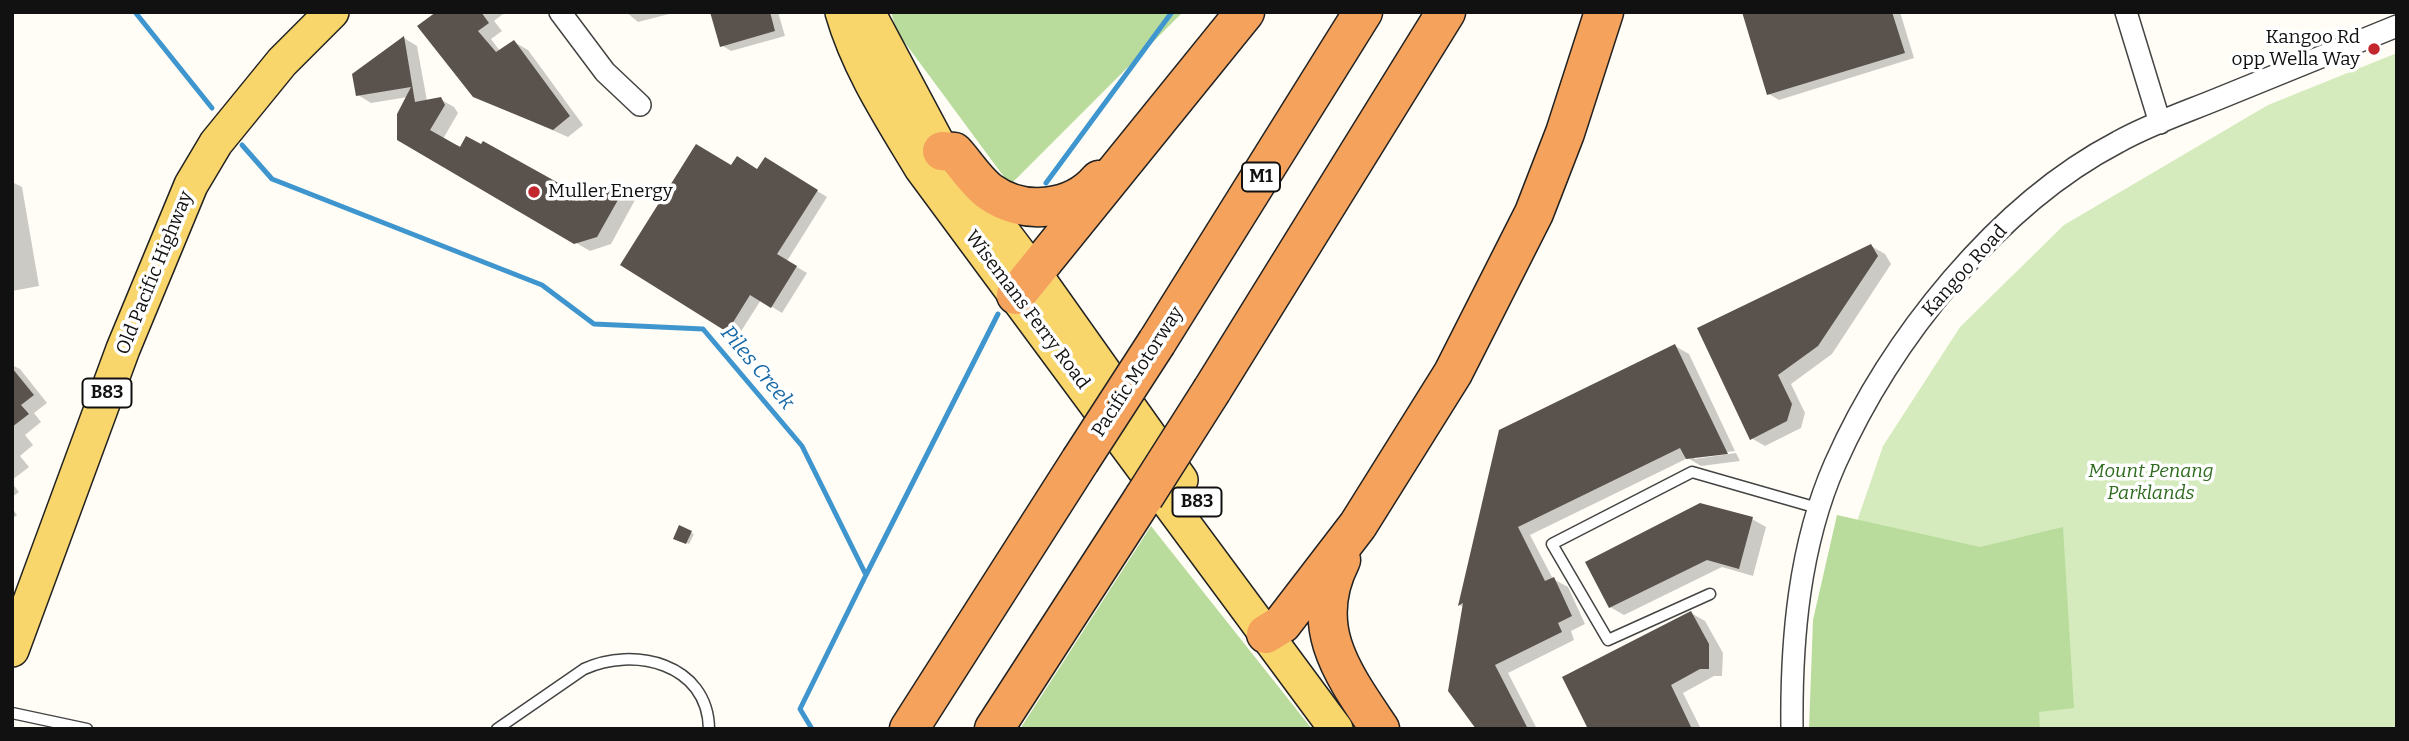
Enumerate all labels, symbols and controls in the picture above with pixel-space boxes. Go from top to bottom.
place label: Kangoo Rd opp Wella Way [2232,27,2360,71]
marker: Kangoo Rd opp Wella Way [2366,41,2382,57]
road number: M1 [1242,162,1280,192]
place label: Muller Energy [548,181,673,203]
marker: Muller Energy [526,184,542,200]
street label: Old Pacific Highway [112,188,198,358]
street label: Kangoo Road [1918,220,2012,322]
street label: Wisemans Ferry Road [960,226,1094,394]
street label: Pacific Motorway [1087,303,1189,441]
water label: Piles Creek [715,321,799,415]
road number: B83 [82,379,132,408]
park label: Mount Penang Parklands [2088,461,2214,505]
road number: B83 [1172,488,1222,516]

